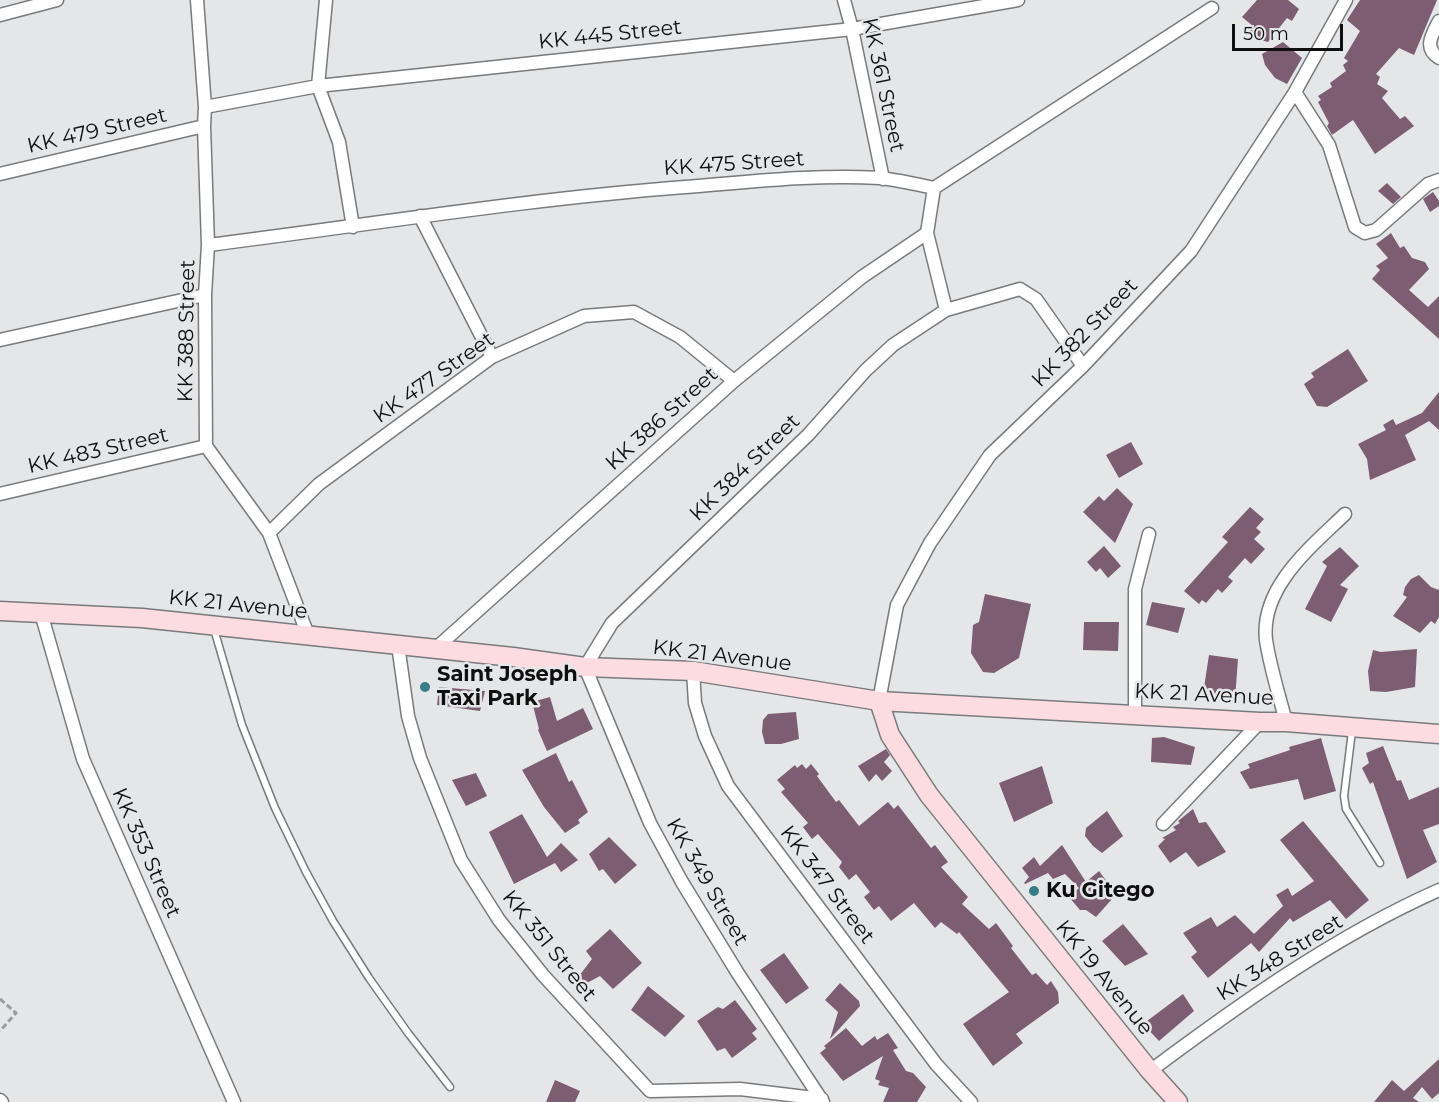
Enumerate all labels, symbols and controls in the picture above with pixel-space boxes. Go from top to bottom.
scale bar [1235,12,1346,50]
street label: KK 445 Street [537,15,683,55]
street label: KK 361 Street [856,16,910,154]
text: 50 m [1243,23,1289,45]
street label: KK 479 Street [25,103,169,159]
street label: KK 475 Street [663,147,805,181]
street label: KK 388 Street [173,259,201,403]
street label: KK 382 Street [1027,273,1143,393]
street label: KK 477 Street [369,327,499,429]
street label: KK 386 Street [601,362,723,476]
street label: KK 384 Street [685,409,805,527]
street label: KK 483 Street [25,423,171,479]
street label: KK 21 Avenue [167,585,309,625]
street label: KK 21 Avenue [651,635,793,677]
place label: Saint Joseph Taxi Park [437,662,578,712]
street label: KK 21 Avenue [1134,679,1274,711]
marker: Saint Joseph Taxi Park [418,680,432,694]
street label: KK 353 Street [106,784,186,922]
street label: KK 349 Street [660,814,754,950]
street label: KK 347 Street [774,821,880,949]
place label: Ku Gitego [1046,878,1155,904]
marker: Ku Gitego [1027,884,1041,898]
street label: KK 351 Street [497,885,601,1007]
street label: KK 348 Street [1212,909,1348,1007]
street label: KK 19 Avenue [1050,915,1158,1041]

